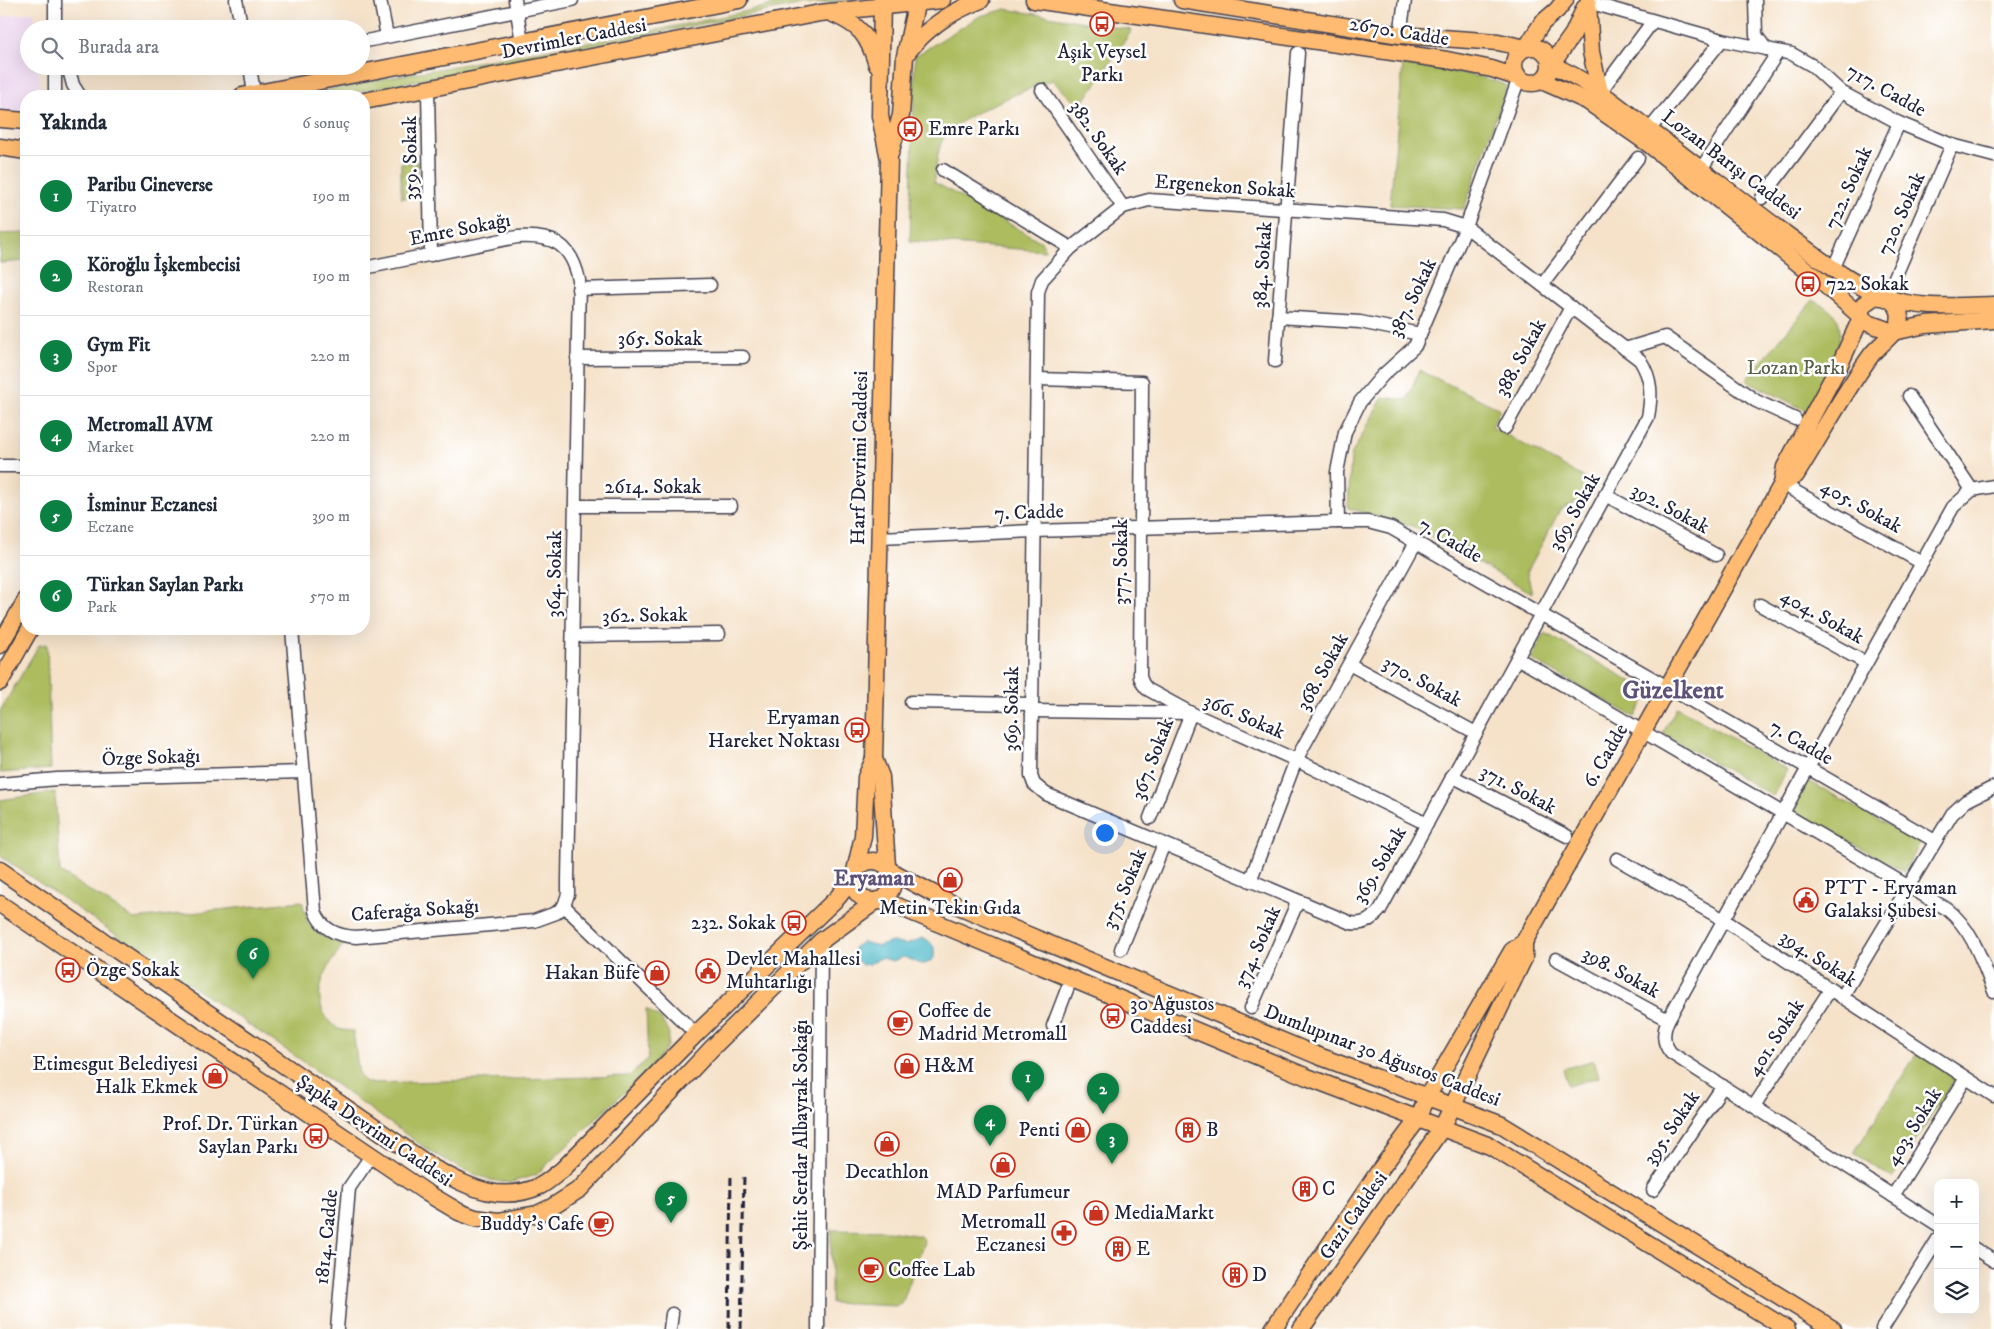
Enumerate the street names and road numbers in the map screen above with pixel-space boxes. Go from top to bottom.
street label: 2670. Cadde [1347,12,1451,52]
street label: Devrimler Caddesi [499,13,649,65]
street label: 717. Cadde [1842,59,1930,123]
street label: 382. Sokak [1063,96,1133,180]
street label: Lozan Barışı Caddesi [1656,105,1806,225]
street label: 359. Sokak [398,115,424,201]
street label: 722. Sokak [1820,143,1878,233]
street label: 720. Sokak [1873,168,1931,260]
street label: Ergenekon Sokak [1154,170,1296,204]
street label: Emre Sokağı [407,208,513,252]
street label: 384. Sokak [1247,221,1279,309]
street label: 387. Sokak [1383,254,1443,342]
street label: 388. Sokak [1489,315,1553,401]
street label: 365. Sokak [618,327,702,352]
street label: Harf Devrimi Caddesi [846,371,874,545]
street label: 369. Sokak [1543,469,1607,555]
street label: 405. Sokak [1816,474,1906,540]
street label: 2614. Sokak [605,475,702,500]
street label: 392. Sokak [1627,478,1713,540]
street label: 7. Cadde [994,499,1064,527]
street label: 7. Cadde [1414,513,1486,569]
street label: 377. Sokak [1109,519,1134,605]
street label: 364. Sokak [542,530,568,618]
street label: 404. Sokak [1776,584,1868,650]
street label: 362. Sokak [602,603,688,629]
street label: 368. Sokak [1291,629,1355,715]
street label: 370. Sokak [1378,651,1466,713]
street label: 369. Sokak [999,666,1025,752]
street label: 366. Sokak [1200,689,1288,745]
street label: 367. Sokak [1126,714,1180,804]
street label: 7. Cadde [1765,715,1837,771]
street label: 6. Cadde [1578,720,1634,792]
street label: Özge Sokağı [101,744,201,772]
street label: 371. Sokak [1476,760,1561,821]
street label: 369. Sokak [1347,822,1413,908]
street label: 375. Sokak [1097,845,1153,933]
street label: Caferağa Sokağı [350,894,480,928]
street label: 374. Sokak [1229,902,1287,992]
street label: 394. Sokak [1775,925,1861,993]
street label: 398. Sokak [1578,941,1664,1005]
street label: 401. Sokak [1742,995,1810,1081]
street label: Dumlupınar 30 Ağustos Caddesi [1260,999,1504,1113]
street label: Şehit Serdar Albayrak Sokağı [789,1019,814,1251]
street label: Şapka Devrimi Caddesi [291,1070,457,1192]
street label: 403. Sokak [1880,1083,1948,1171]
street label: 395. Sokak [1638,1086,1706,1170]
street label: Gazi Caddesi [1314,1167,1394,1265]
street label: 1814. Cadde [310,1188,344,1286]

